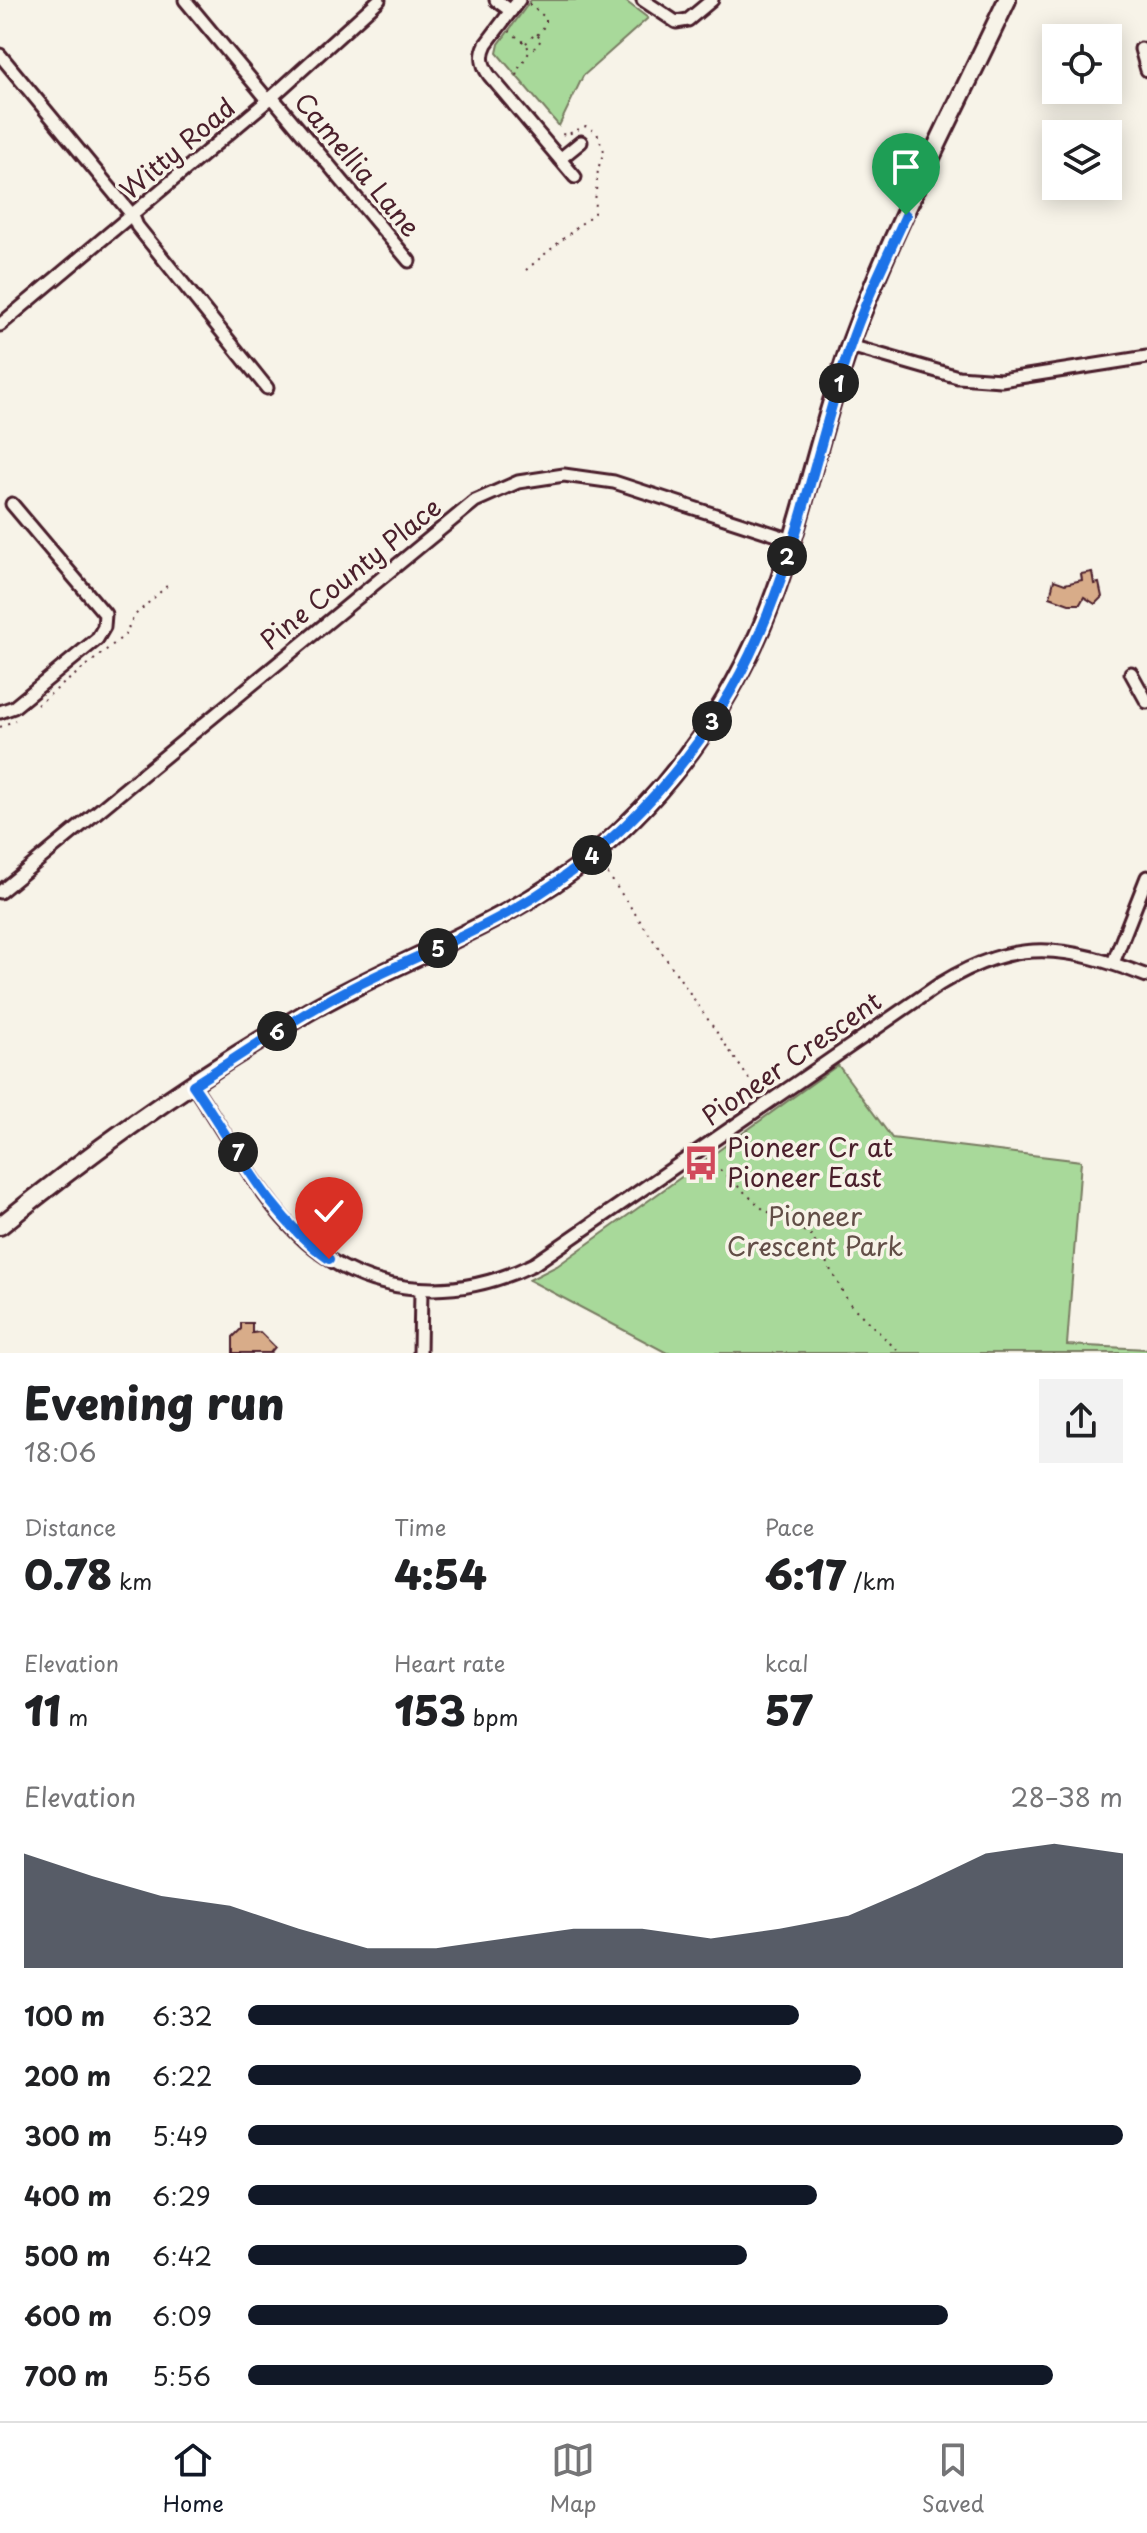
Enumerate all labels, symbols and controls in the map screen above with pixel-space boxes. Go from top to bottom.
map controls [1042,24,1122,200]
button: locate [1042,24,1122,104]
street label: Camellia Lane [286,83,430,245]
street label: Witty Road [111,88,243,208]
button: layers [1042,120,1122,200]
pin [872,133,940,215]
icon: arrive [884,145,928,189]
pin: 1 [819,363,859,403]
text: 1 [834,366,844,399]
street label: Pine County Place [251,487,449,658]
pin: 2 [767,536,807,576]
text: 2 [779,539,795,572]
pin: 3 [692,701,732,741]
text: 3 [705,704,719,737]
pin: 4 [572,835,612,875]
text: 4 [585,838,599,871]
pin: 5 [418,928,458,968]
text: 5 [431,931,445,964]
street label: Pioneer Crescent [693,981,889,1134]
pin: 6 [257,1011,297,1051]
text: 6 [269,1014,285,1047]
place label: Pioneer Cr at Pioneer East [727,1127,893,1196]
pin: 7 [218,1132,258,1172]
text: 7 [232,1135,244,1168]
bus stop icon: Pioneer Cr at Pioneer East [682,1144,720,1182]
pin [295,1177,363,1259]
icon: check [307,1189,351,1233]
park label: Pioneer Crescent Park [727,1196,903,1265]
text: Evening run [24,1369,285,1435]
button: share [1039,1379,1123,1463]
text: 18:06 [24,1432,97,1471]
text: Distance [24,1510,116,1543]
text: Time [394,1510,446,1543]
text: Pace [765,1510,814,1543]
text: 0.78 [24,1543,112,1604]
text: 4:54 [394,1543,487,1604]
text: 6:17 [765,1543,846,1604]
text: km [112,1564,152,1597]
text: /km [846,1564,895,1597]
text: Elevation [24,1646,119,1679]
text: Heart rate [394,1646,505,1679]
text: kcal [765,1646,809,1679]
text: 11 [24,1679,61,1740]
text: 153 [394,1679,466,1740]
text: 57 [765,1679,813,1740]
text: m [61,1700,88,1733]
text: bpm [466,1700,518,1733]
text: Elevation [24,1777,136,1816]
text: 28–38 m [1010,1777,1123,1816]
text: 100 m [24,1996,105,2035]
text: 6:32 [152,1996,213,2035]
text: 200 m [24,2056,111,2095]
text: 6:22 [152,2056,213,2095]
text: 300 m [24,2116,112,2155]
text: 5:49 [152,2116,208,2155]
text: 400 m [24,2176,112,2215]
text: 6:29 [152,2176,211,2215]
text: 500 m [24,2236,110,2275]
text: 6:42 [152,2236,212,2275]
text: 600 m [24,2296,112,2335]
text: 6:09 [152,2296,212,2335]
text: 700 m [24,2356,109,2395]
text: 5:56 [152,2356,211,2395]
tab: Home [163,2438,224,2519]
tab: Map [549,2438,596,2519]
tab: Saved [922,2438,984,2519]

